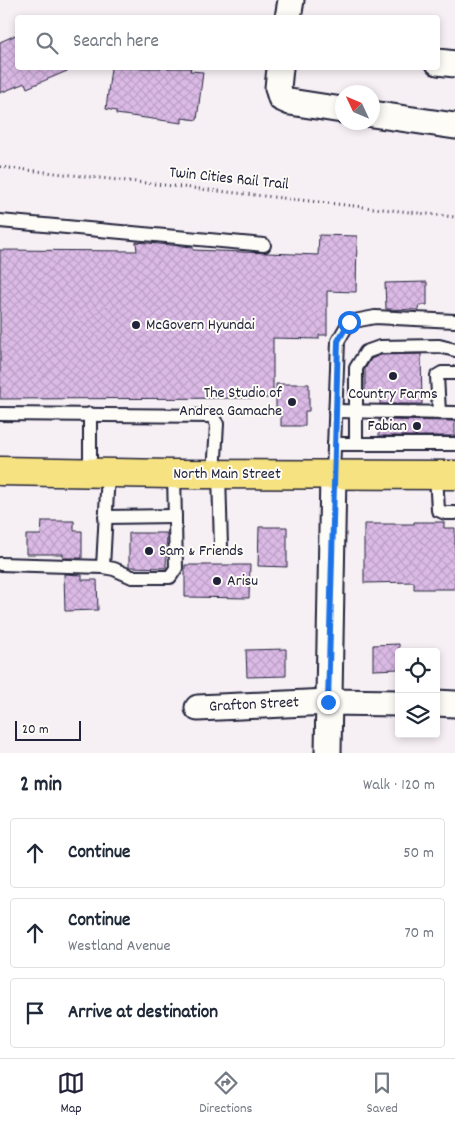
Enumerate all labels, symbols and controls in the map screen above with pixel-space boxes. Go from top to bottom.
search box [15,15,440,70]
icon: search [33,29,61,57]
text: Search here [73,29,159,56]
north arrow [335,85,380,130]
street label: Twin Cities Rail Trail [168,161,290,197]
route start [338,311,361,334]
place label: McGovern Hyundai [146,314,255,337]
marker: McGovern Hyundai [130,319,142,331]
marker: Country Farms [387,370,399,382]
place label: The Studio of Andrea Gamache [179,382,282,423]
place label: Country Farms [348,383,438,406]
marker: The Studio of Andrea Gamache [286,396,298,408]
place label: Fabian [368,415,407,438]
marker: Fabian [411,420,423,432]
street label: North Main Street [173,463,281,486]
place label: Sam & Friends [159,540,244,563]
marker: Sam & Friends [143,545,155,557]
place label: Arisu [227,570,258,593]
marker: Arisu [211,575,223,587]
map controls [395,648,440,738]
button: locate [395,648,440,693]
street label: Grafton Street [208,691,300,719]
route end [317,691,340,714]
button: layers [395,693,440,738]
scale bar [15,718,81,741]
text: 20 m [22,720,49,740]
text: 2 min [20,771,62,801]
text: Walk · 120 m [363,774,435,797]
icon: ahead [21,839,49,867]
text: Continue [68,840,130,867]
text: 50 m [403,842,434,865]
text: Continue [68,908,130,935]
icon: ahead [21,919,49,947]
text: 70 m [404,922,434,945]
text: Westland Avenue [68,935,171,958]
icon: arrive [21,999,49,1027]
text: Arrive at destination [68,1000,218,1027]
tab: Map [57,1069,85,1119]
tab: Directions [199,1069,252,1119]
tab: Saved [367,1069,398,1119]

